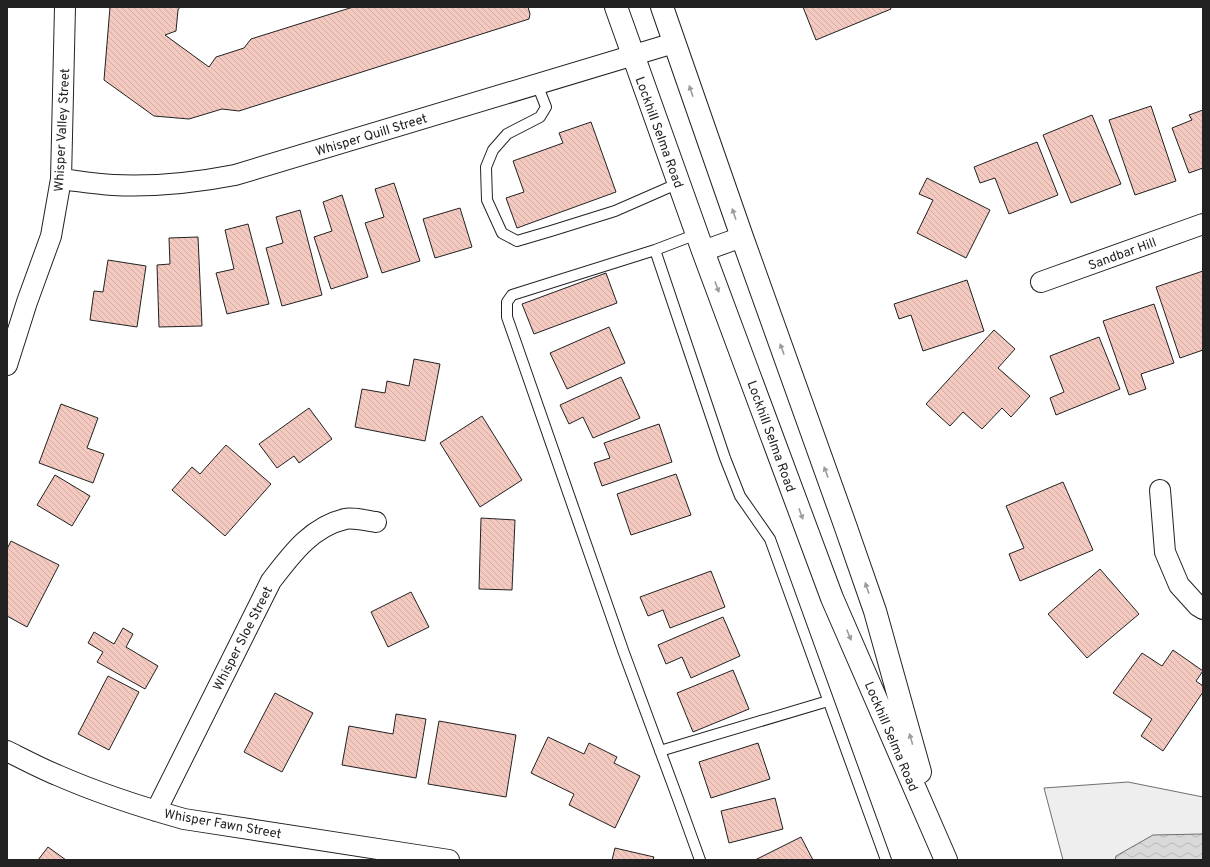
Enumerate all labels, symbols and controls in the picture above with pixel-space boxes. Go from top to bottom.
street label: Whisper Valley Street [52,68,74,192]
street label: Lockhill Selma Road [630,75,686,191]
one-way arrow [688,85,694,97]
street label: Whisper Quill Street [314,111,430,161]
one-way arrow [730,207,736,219]
street label: Sandbar Hill [1086,235,1159,275]
one-way arrow [714,282,720,294]
one-way arrow [779,343,785,355]
street label: Lockhill Selma Road [742,379,798,495]
one-way arrow [823,465,829,477]
one-way arrow [799,509,805,521]
one-way arrow [863,581,869,593]
street label: Whisper Sloe Street [211,584,277,694]
one-way arrow [846,630,852,642]
street label: Lockhill Selma Road [860,680,921,794]
one-way arrow [908,733,914,745]
street label: Whisper Fawn Street [163,807,283,843]

